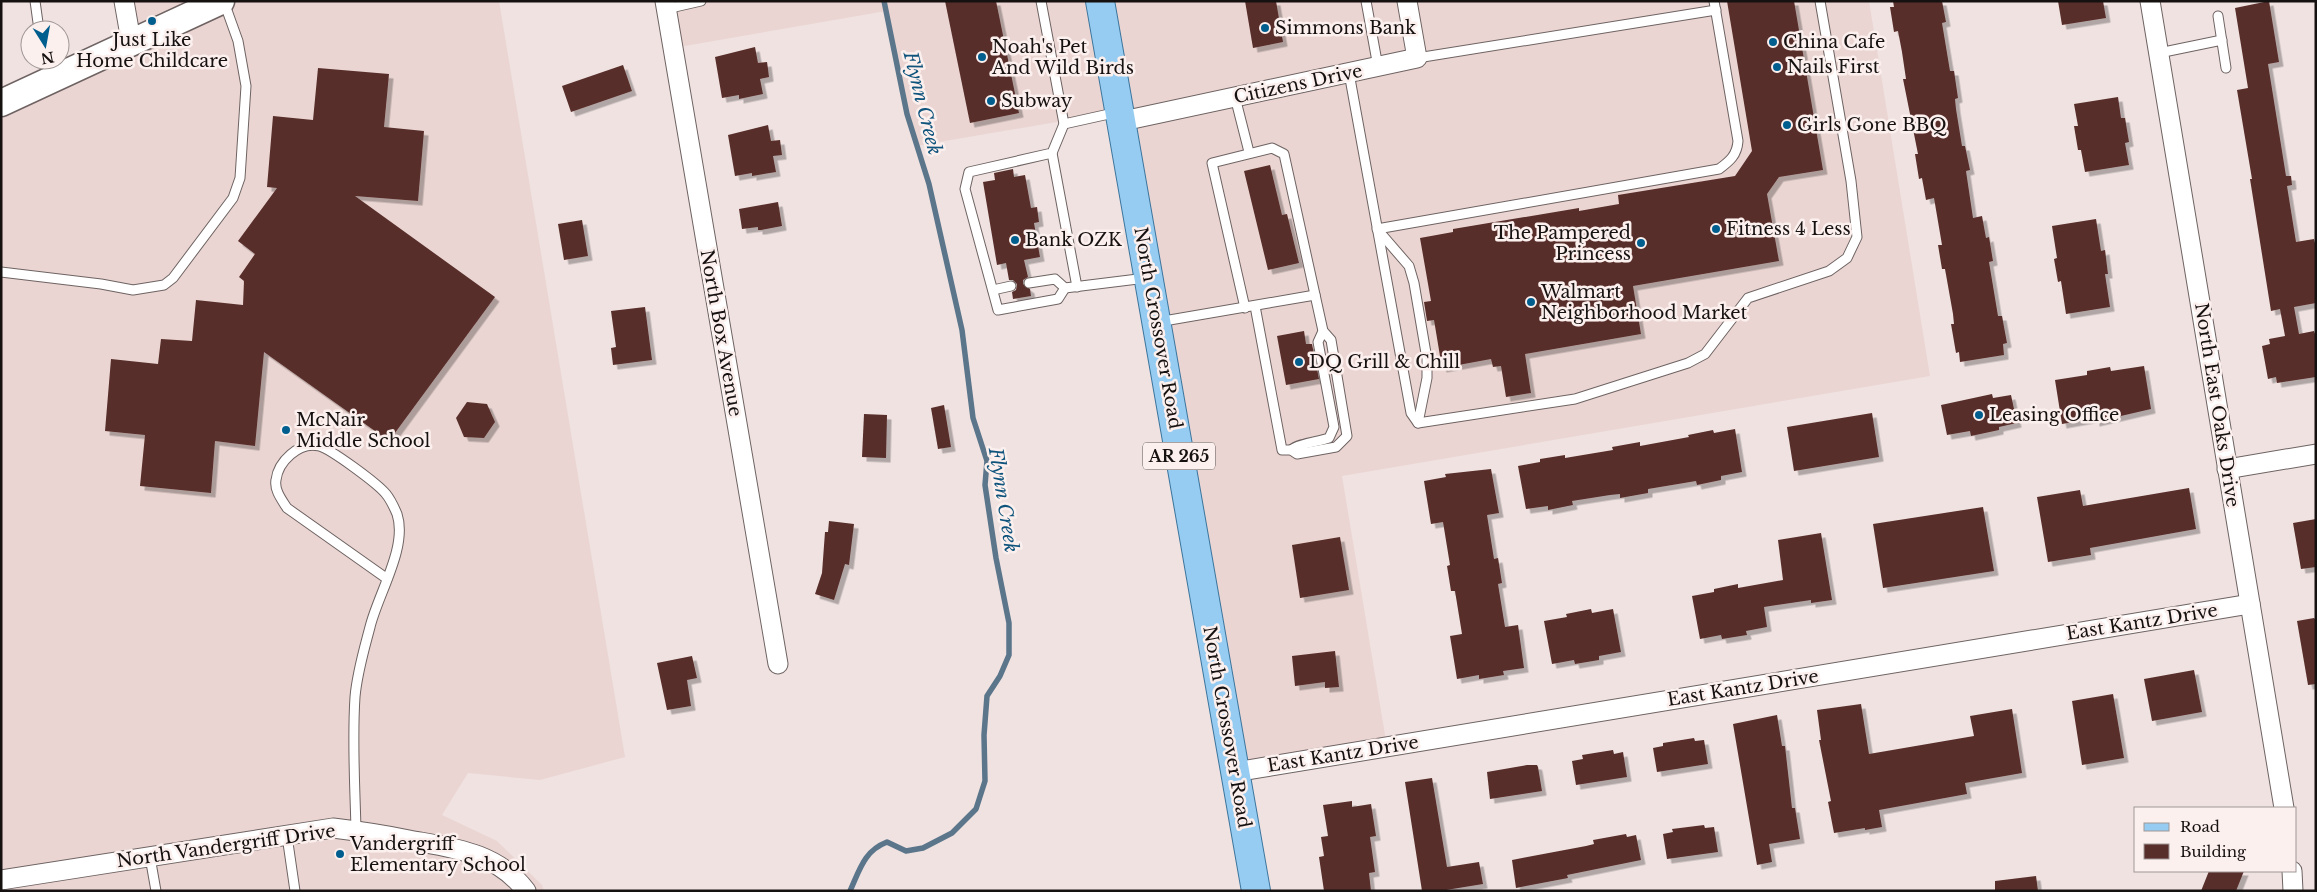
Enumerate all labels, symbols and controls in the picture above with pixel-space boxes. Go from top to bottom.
marker: Just Like Home Childcare [146,15,158,27]
place label: Simmons Bank [1275,17,1416,39]
north arrow [20,20,70,70]
marker: Simmons Bank [1259,22,1271,34]
place label: Just Like Home Childcare [76,29,228,72]
place label: China Cafe [1783,31,1885,53]
place label: Noah's Pet And Wild Birds [991,36,1134,79]
marker: China Cafe [1767,36,1779,48]
text: N [39,48,56,68]
water label: Flynn Creek [898,48,946,157]
marker: Noah's Pet And Wild Birds [976,51,988,63]
place label: Nails First [1787,56,1880,78]
street label: Citizens Drive [1232,60,1364,108]
marker: Nails First [1771,61,1783,73]
place label: Subway [1001,90,1073,112]
marker: Subway [985,95,997,107]
place label: Girls Gone BBQ [1797,114,1946,136]
marker: Girls Gone BBQ [1781,119,1793,131]
place label: Fitness 4 Less [1726,218,1851,240]
place label: The Pampered Princess [1494,222,1631,265]
marker: Fitness 4 Less [1710,223,1722,235]
street label: North Crossover Road [1129,225,1187,431]
place label: Bank OZK [1025,229,1123,251]
marker: Bank OZK [1009,234,1021,246]
marker: The Pampered Princess [1635,237,1647,249]
street label: North Box Avenue [695,248,747,418]
place label: Walmart Neighborhood Market [1540,281,1748,324]
marker: Walmart Neighborhood Market [1525,296,1537,308]
street label: North East Oaks Drive [2190,301,2244,509]
place label: DQ Grill & Chill [1309,351,1460,373]
marker: DQ Grill & Chill [1293,356,1305,368]
place label: Leasing Office [1989,404,2119,426]
place label: McNair Middle School [296,409,431,452]
marker: Leasing Office [1973,409,1985,421]
marker: McNair Middle School [280,424,292,436]
road number: AR 265 [1143,442,1215,470]
water label: Flynn Creek [984,445,1023,554]
street label: East Kantz Drive [2065,599,2219,645]
street label: North Crossover Road [1198,624,1256,830]
street label: East Kantz Drive [1666,665,1820,711]
street label: East Kantz Drive [1266,731,1420,777]
legend [2134,807,2297,872]
text: Road [2180,817,2220,836]
street label: North Vandergriff Drive [115,820,337,872]
place label: Vandergriff Elementary School [349,833,526,876]
text: Building [2180,842,2247,861]
marker: Vandergriff Elementary School [334,848,346,860]

